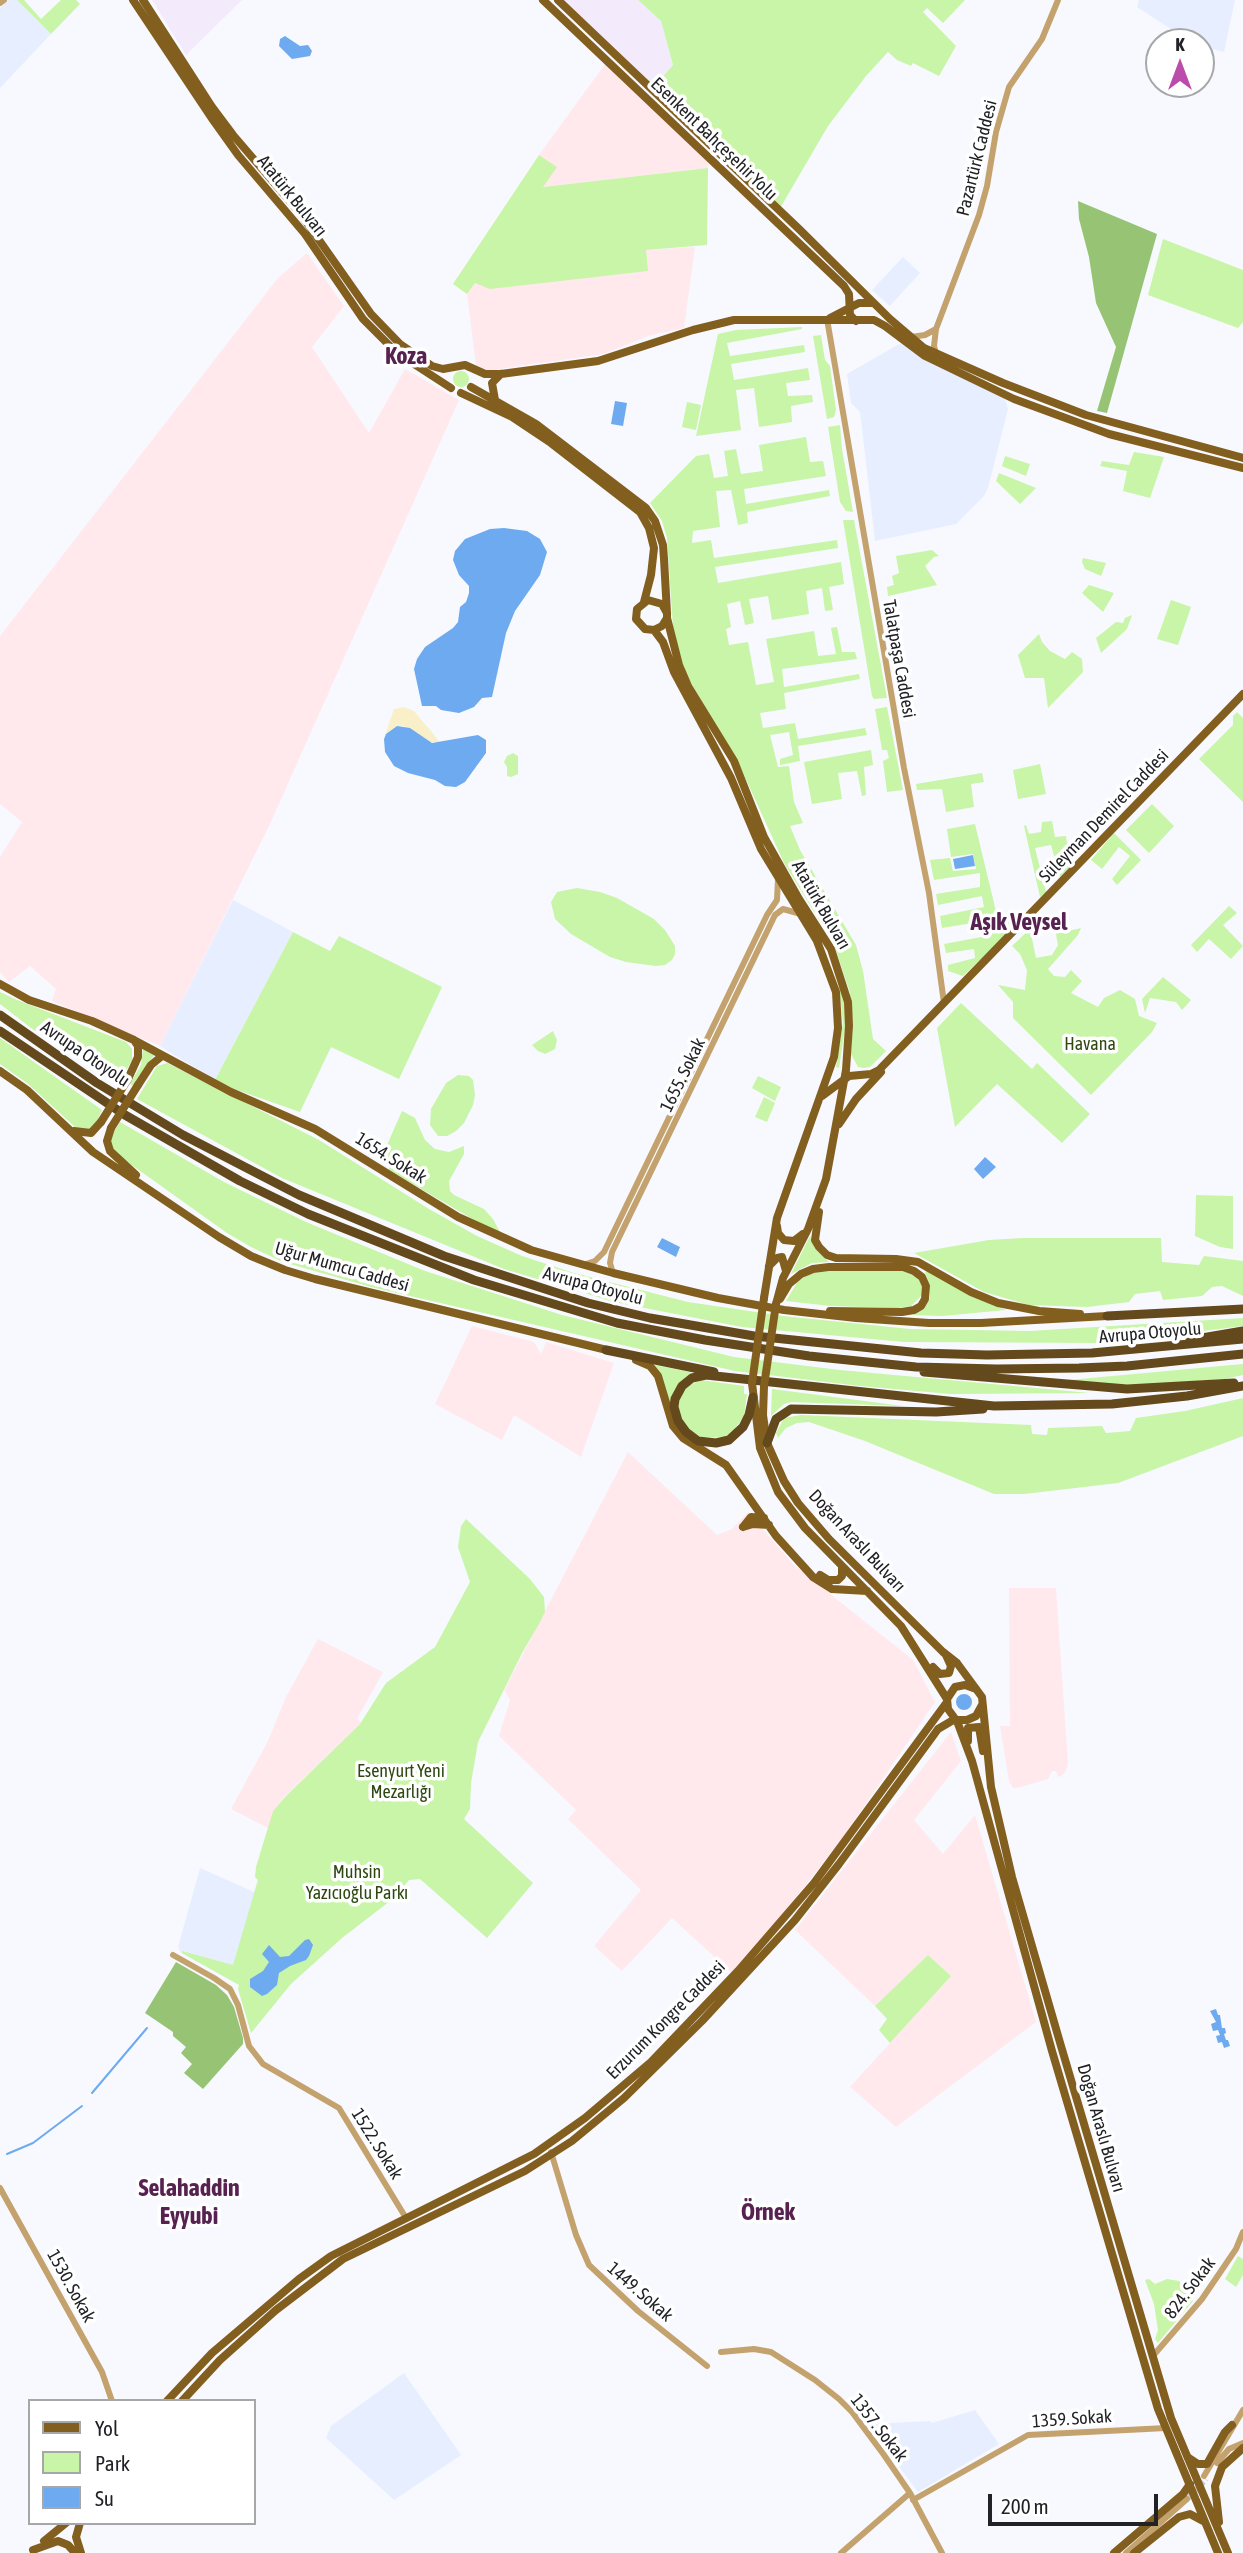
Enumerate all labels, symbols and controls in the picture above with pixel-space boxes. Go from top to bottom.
north arrow [1145,28,1215,98]
text: K [1175,33,1185,55]
street label: Esenkent Bahçeşehir Yolu [646,73,782,205]
street label: Pazartürk Caddesi [952,98,1002,218]
street label: Atatürk Bulvarı [253,151,331,241]
district label: Koza [385,342,427,370]
street label: Talatpaşa Caddesi [878,598,920,720]
street label: Süleyman Demirel Caddesi [1035,745,1173,887]
street label: Atatürk Bulvarı [787,857,855,953]
district label: Aşık Veysel [971,908,1067,936]
street label: Avrupa Otoyolu [36,1016,134,1092]
park label: Havana [1064,1033,1116,1055]
street label: 1655. Sokak [656,1034,710,1116]
street label: 1654. Sokak [351,1128,431,1188]
street label: Uğur Mumcu Caddesi [272,1238,412,1296]
street label: Avrupa Otoyolu [541,1262,645,1310]
street label: Avrupa Otoyolu [1098,1318,1202,1348]
street label: Doğan Araslı Bulvarı [804,1485,910,1597]
park label: Esenyurt Yeni Mezarlığı [357,1760,445,1802]
park label: Muhsin Yazıcıoğlu Parkı [306,1861,408,1904]
street label: Erzurum Kongre Caddesi [602,1956,730,2084]
street label: Doğan Araslı Bulvarı [1072,2061,1130,2195]
street label: 1522. Sokak [347,2104,407,2184]
district label: Selahaddin Eyyubi [138,2174,240,2230]
district label: Örnek [741,2198,795,2226]
street label: 1530. Sokak [42,2246,100,2326]
street label: 824. Sokak [1160,2253,1220,2323]
street label: 1449. Sokak [603,2258,677,2326]
street label: 1357. Sokak [846,2390,912,2466]
legend [28,2399,256,2525]
street label: 1359. Sokak [1031,2405,1113,2433]
text: Yol [95,2416,119,2440]
text: Park [95,2451,130,2475]
scale bar [991,2480,1161,2524]
text: Su [95,2486,114,2510]
text: 200 m [1001,2494,1049,2518]

